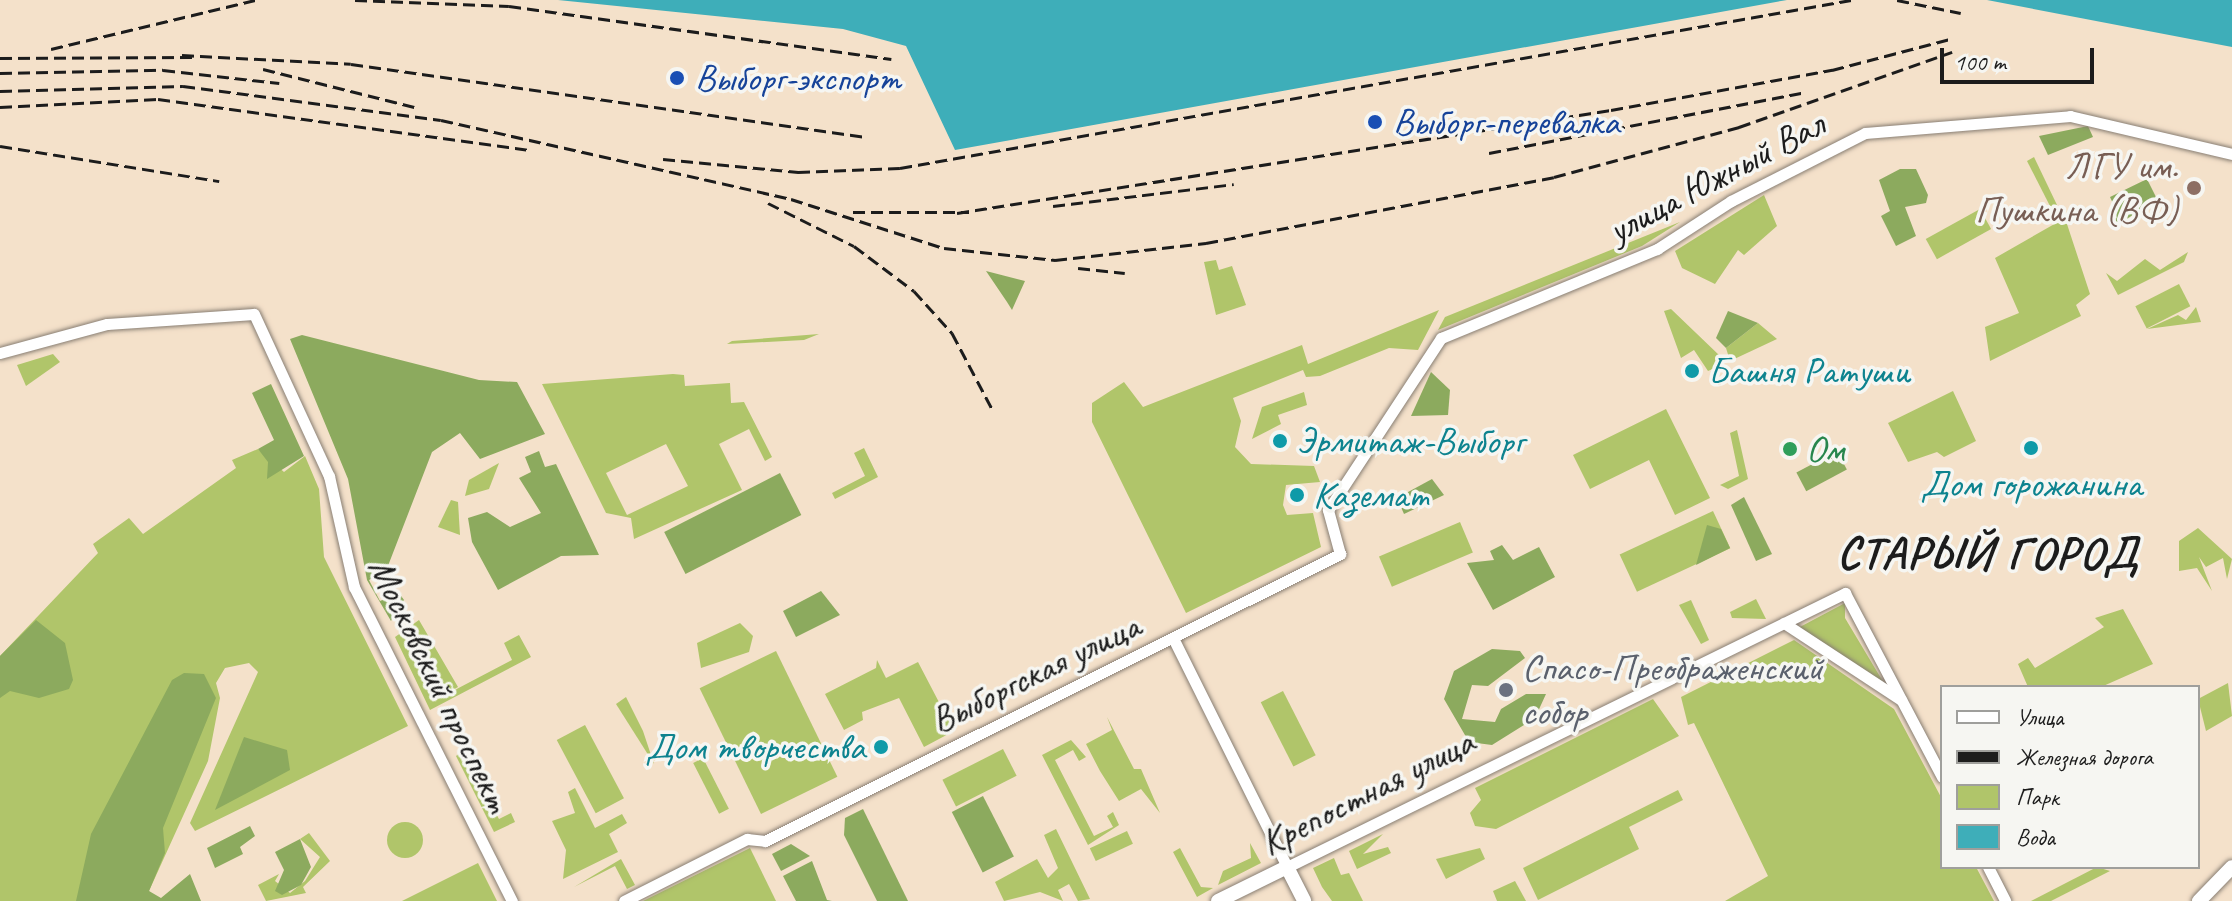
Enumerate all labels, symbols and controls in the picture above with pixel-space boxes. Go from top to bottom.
scale bar [1944,32,2098,82]
text: 100 m [1954,47,2006,77]
place label: Выборг-экспорт [695,55,901,101]
marker: Выборг-экспорт [666,67,688,89]
place label: Выборг-перевалка [1393,99,1619,145]
street label: улица Южный Вал [1599,100,1833,254]
marker: Выборг-перевалка [1364,111,1386,133]
place label: ЛГУ им. Пушкина (ВФ) [1975,143,2178,232]
marker: ЛГУ им. Пушкина (ВФ) [2185,179,2203,197]
place label: Башня Ратуши [1708,348,1901,394]
marker: Башня Ратуши [1683,362,1701,380]
place label: Эрмитаж-Выборг [1296,418,1523,464]
place label: Ом [1806,426,1845,472]
marker: Эрмитаж-Выборг [1271,432,1289,450]
marker: Дом горожанина [2022,439,2040,457]
marker: Ом [1781,440,1799,458]
place label: Дом горожанина [1924,461,2138,507]
place label: Каземат [1313,472,1429,518]
marker: Каземат [1288,486,1306,504]
district label: СТАРЫЙ ГОРОД [1829,525,2147,581]
street label: Московский проспект [359,550,521,820]
street label: Выборгская улица [923,603,1147,743]
place label: Спасо-Преображенский собор [1522,645,1823,734]
marker: Спасо-Преображенский собор [1497,681,1515,699]
legend [1940,685,2200,869]
text: Улица [2016,702,2064,732]
street label: Крепостная улица [1252,718,1482,866]
place label: Дом творчества [650,724,865,770]
marker: Дом творчества [872,738,890,756]
text: Железная дорога [2016,742,2153,772]
text: Парк [2016,782,2059,812]
text: Вода [2016,822,2055,852]

